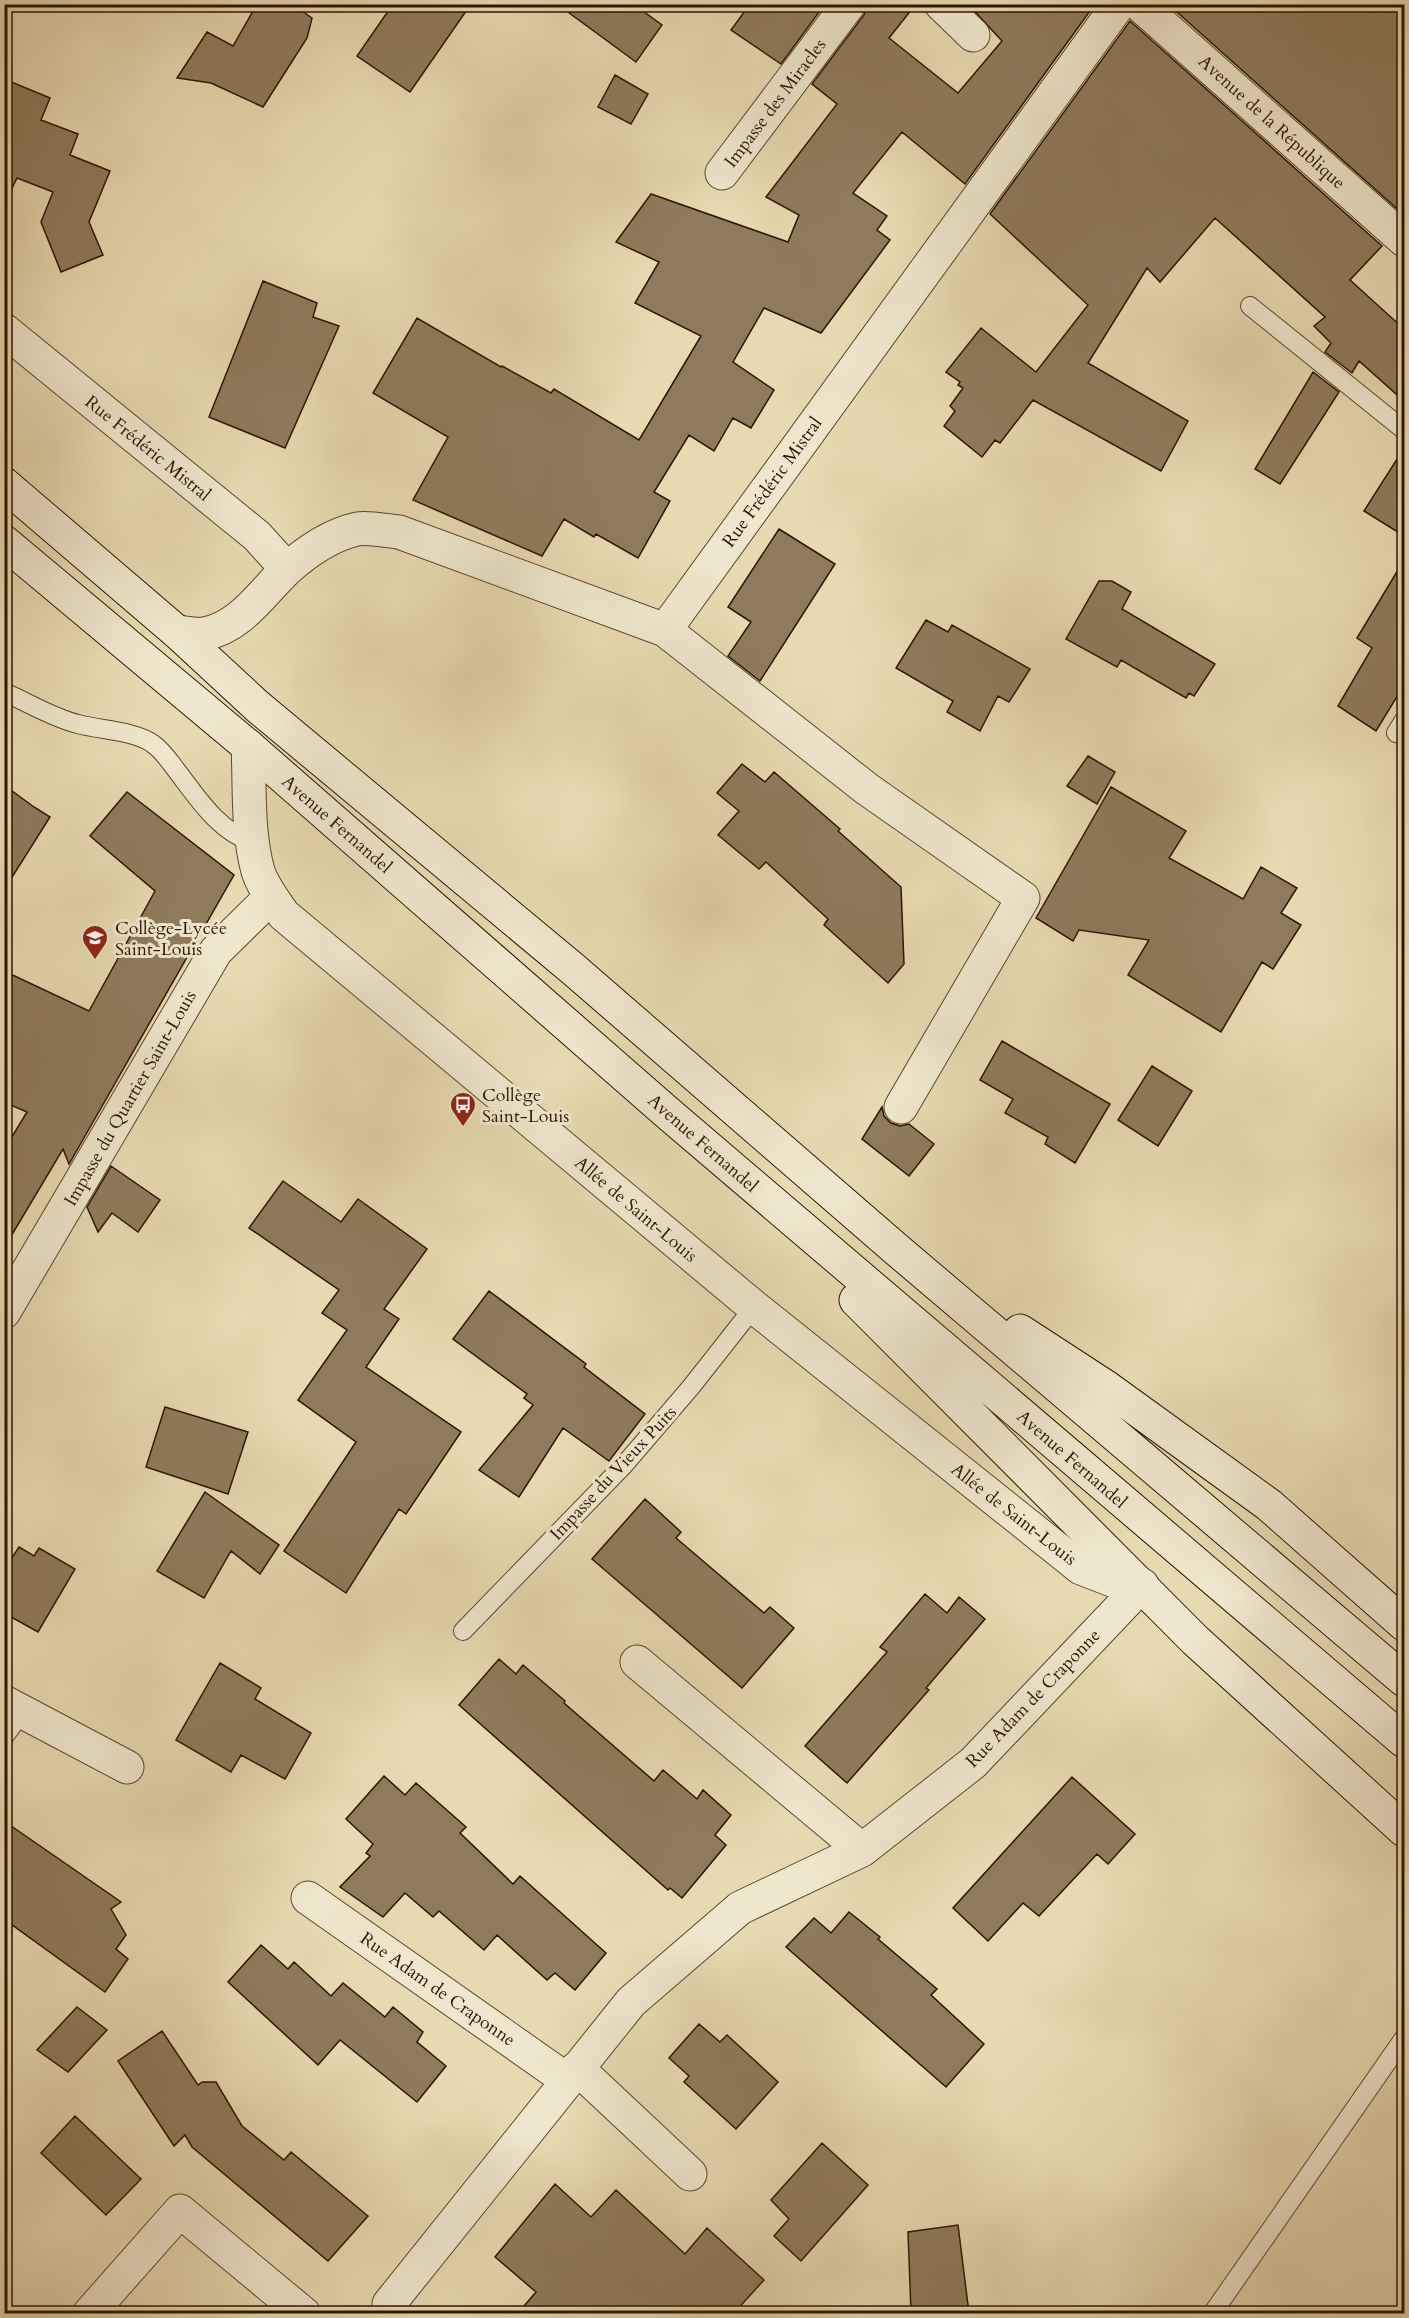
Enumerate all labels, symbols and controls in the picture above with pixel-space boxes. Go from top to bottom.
street label: Impasse des Miracles [719,34,832,173]
street label: Avenue de la République [1193,49,1351,195]
street label: Rue Frédéric Mistral [79,390,216,507]
street label: Rue Frédéric Mistral [717,412,828,553]
street label: Avenue Fernandel [276,769,398,880]
place label: Collège-Lycée Saint-Louis [115,916,227,962]
school or university icon: Collège-Lycée Saint-Louis [80,923,110,961]
street label: Impasse du Quartier Saint-Louis [58,986,203,1211]
place label: Collège Saint-Louis [482,1083,569,1129]
street label: Avenue Fernandel [642,1088,764,1199]
bus stop icon: Collège Saint-Louis [448,1090,478,1128]
street label: Allée de Saint-Louis [569,1151,702,1268]
street label: Impasse du Vieux Puits [544,1401,682,1546]
street label: Avenue Fernandel [1011,1404,1133,1515]
street label: Allée de Saint-Louis [946,1457,1082,1571]
street label: Rue Adam de Craponne [960,1623,1106,1773]
street label: Rue Adam de Craponne [355,1926,520,2052]

